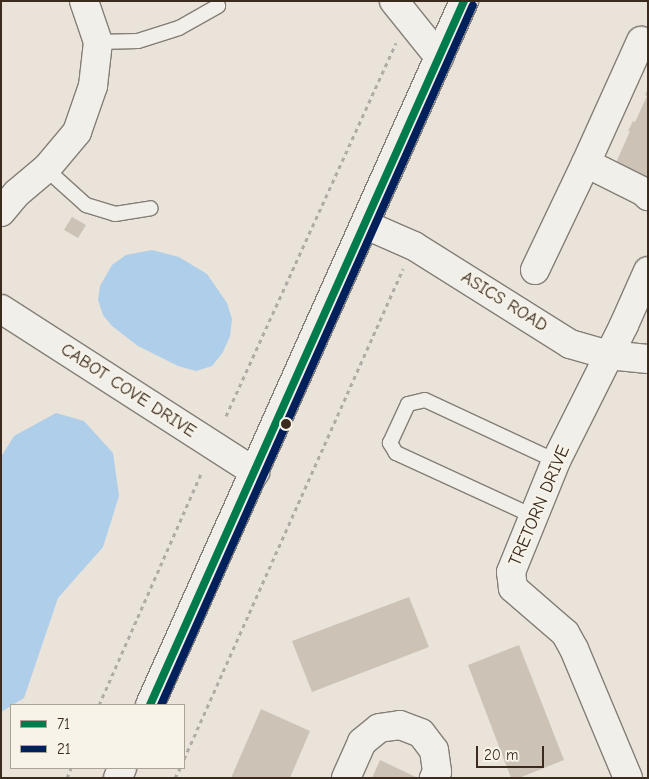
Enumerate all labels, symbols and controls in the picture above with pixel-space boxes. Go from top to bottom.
street label: ASICS ROAD [457,267,551,337]
street label: CABOT COVE DRIVE [56,339,200,443]
unlabelled marker [281,419,291,429]
street label: TRETORN DRIVE [505,442,575,570]
legend [10,704,185,769]
text: 71 [57,715,70,733]
scale bar [479,736,546,768]
text: 21 [57,740,71,758]
text: 20 m [484,746,518,764]

